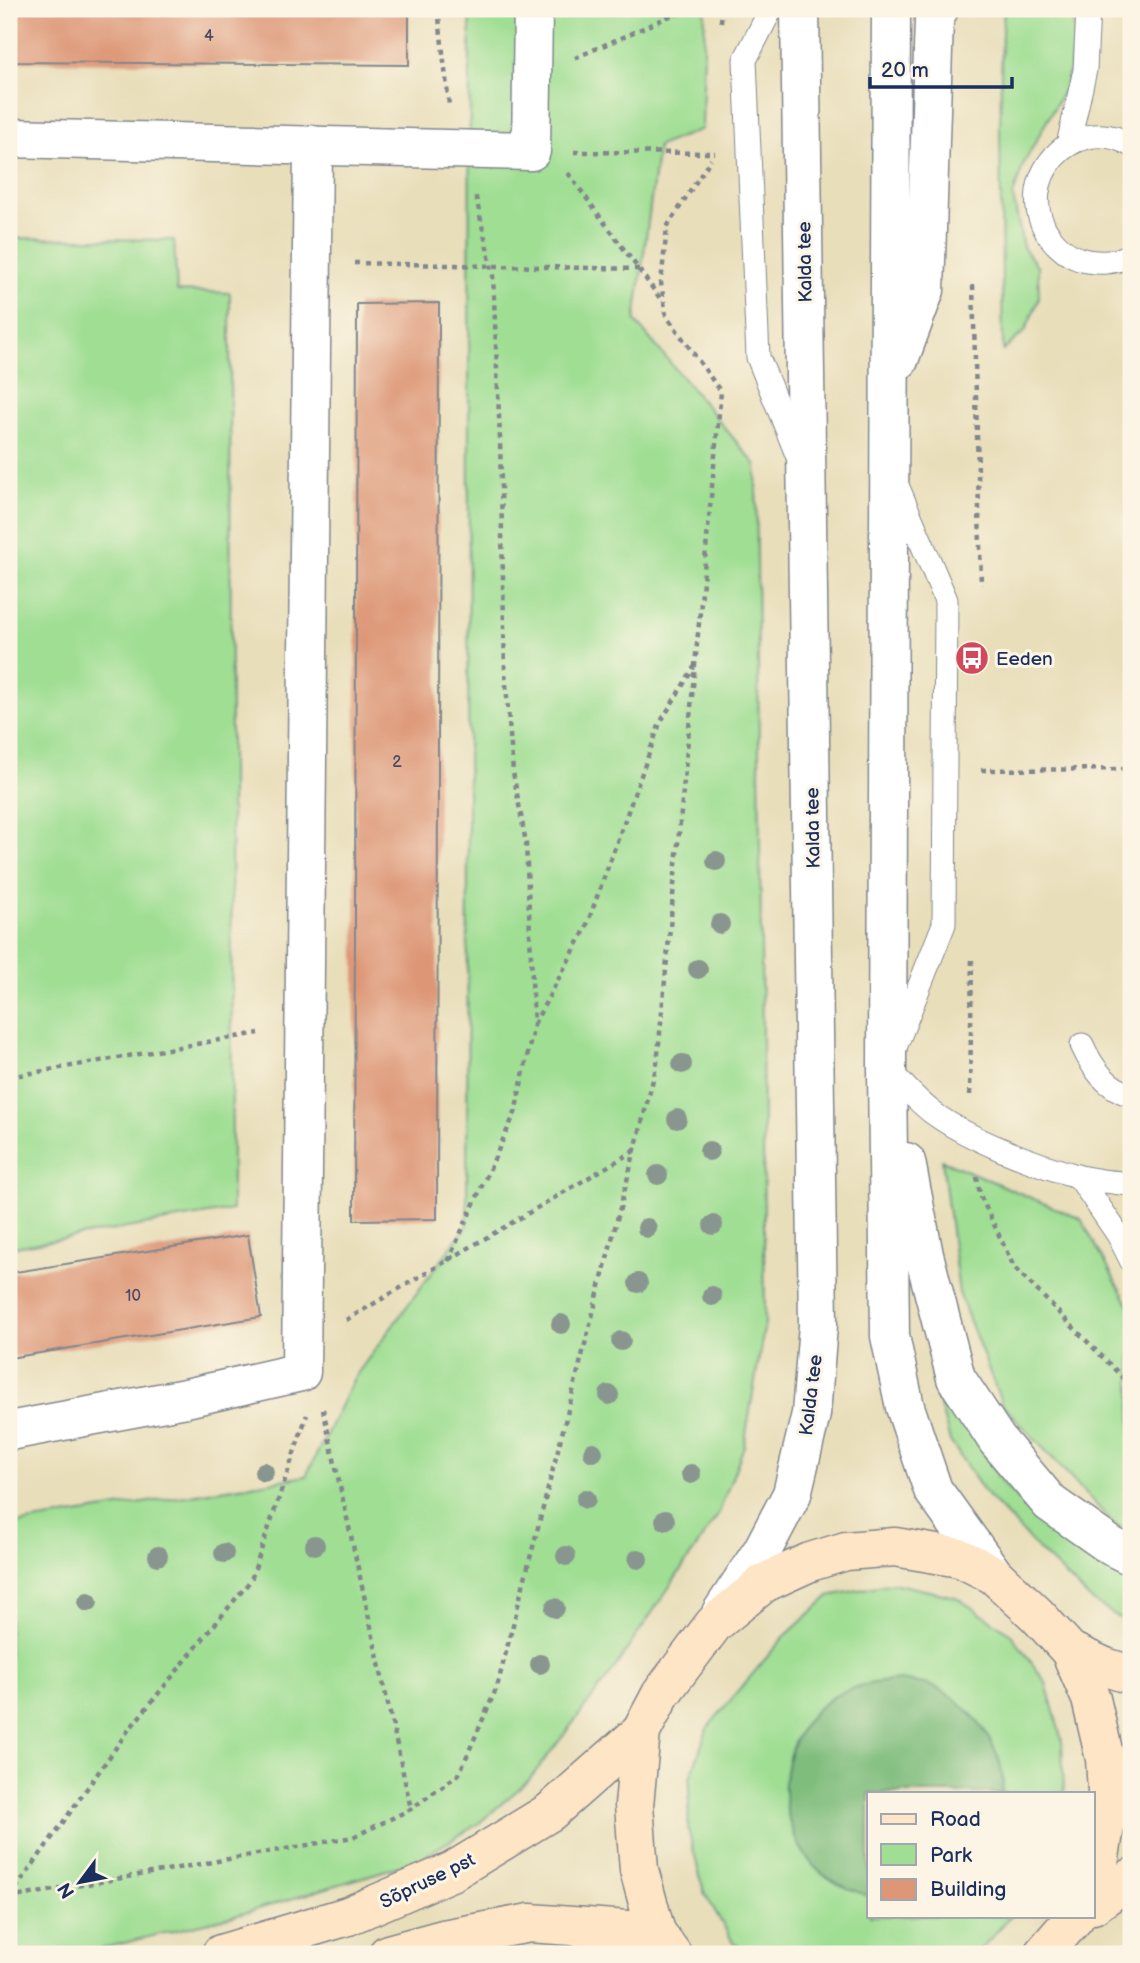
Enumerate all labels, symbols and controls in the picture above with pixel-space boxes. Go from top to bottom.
house number: 4 [204,27,214,46]
scale bar [870,46,1012,90]
text: 20 m [881,58,929,83]
street label: Kalda tee [793,221,818,303]
bus stop icon: Eeden [953,639,991,677]
place label: Eeden [996,648,1053,671]
house number: 2 [392,753,402,772]
street label: Kalda tee [801,787,826,869]
house number: 10 [125,1287,141,1306]
street label: Kalda tee [795,1353,828,1437]
legend [867,1792,1094,1918]
text: Road [930,1807,981,1832]
text: Park [930,1843,973,1868]
north arrow [46,1848,116,1918]
street label: Sõpruse pst [376,1848,479,1914]
text: Building [930,1877,1006,1902]
text: N [53,1878,80,1902]

